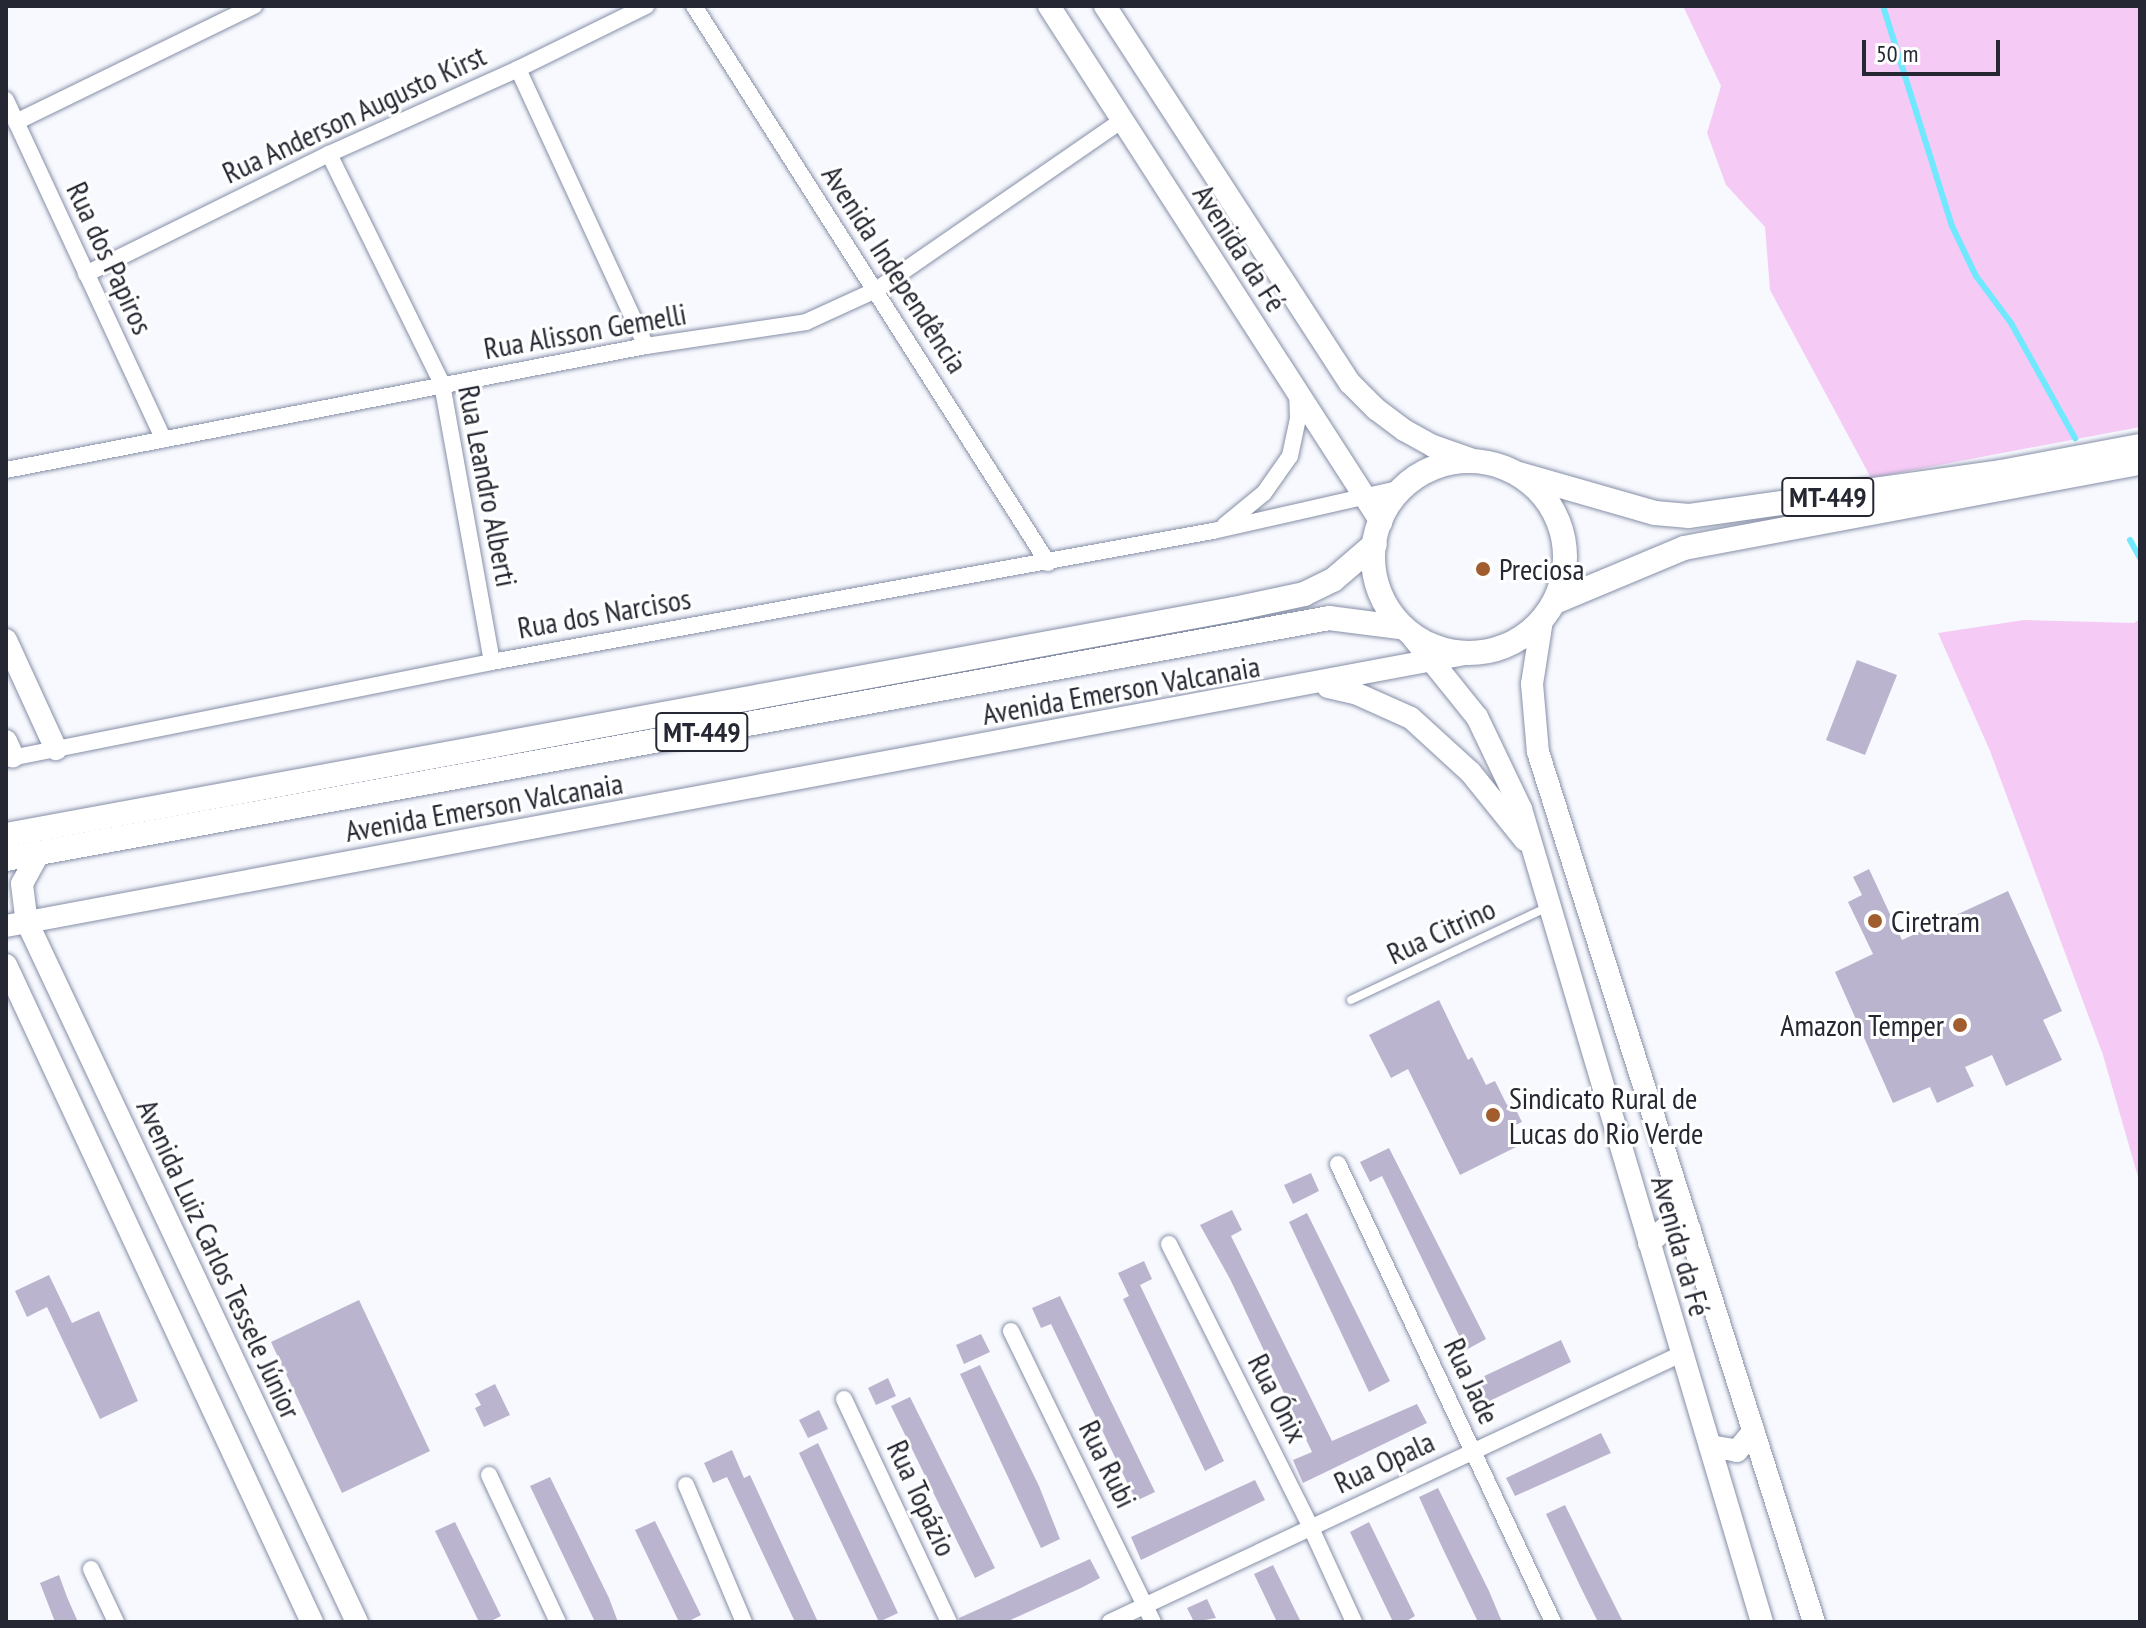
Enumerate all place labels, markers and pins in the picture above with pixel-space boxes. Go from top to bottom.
place label: Preciosa [1499,551,1584,587]
marker: Preciosa [1474,560,1492,578]
place label: Ciretram [1891,903,1980,939]
marker: Ciretram [1866,912,1884,930]
place label: Amazon Temper [1779,1007,1944,1043]
marker: Amazon Temper [1951,1016,1969,1034]
place label: Sindicato Rural de Lucas do Rio Verde [1509,1080,1704,1150]
marker: Sindicato Rural de Lucas do Rio Verde [1484,1106,1502,1124]

